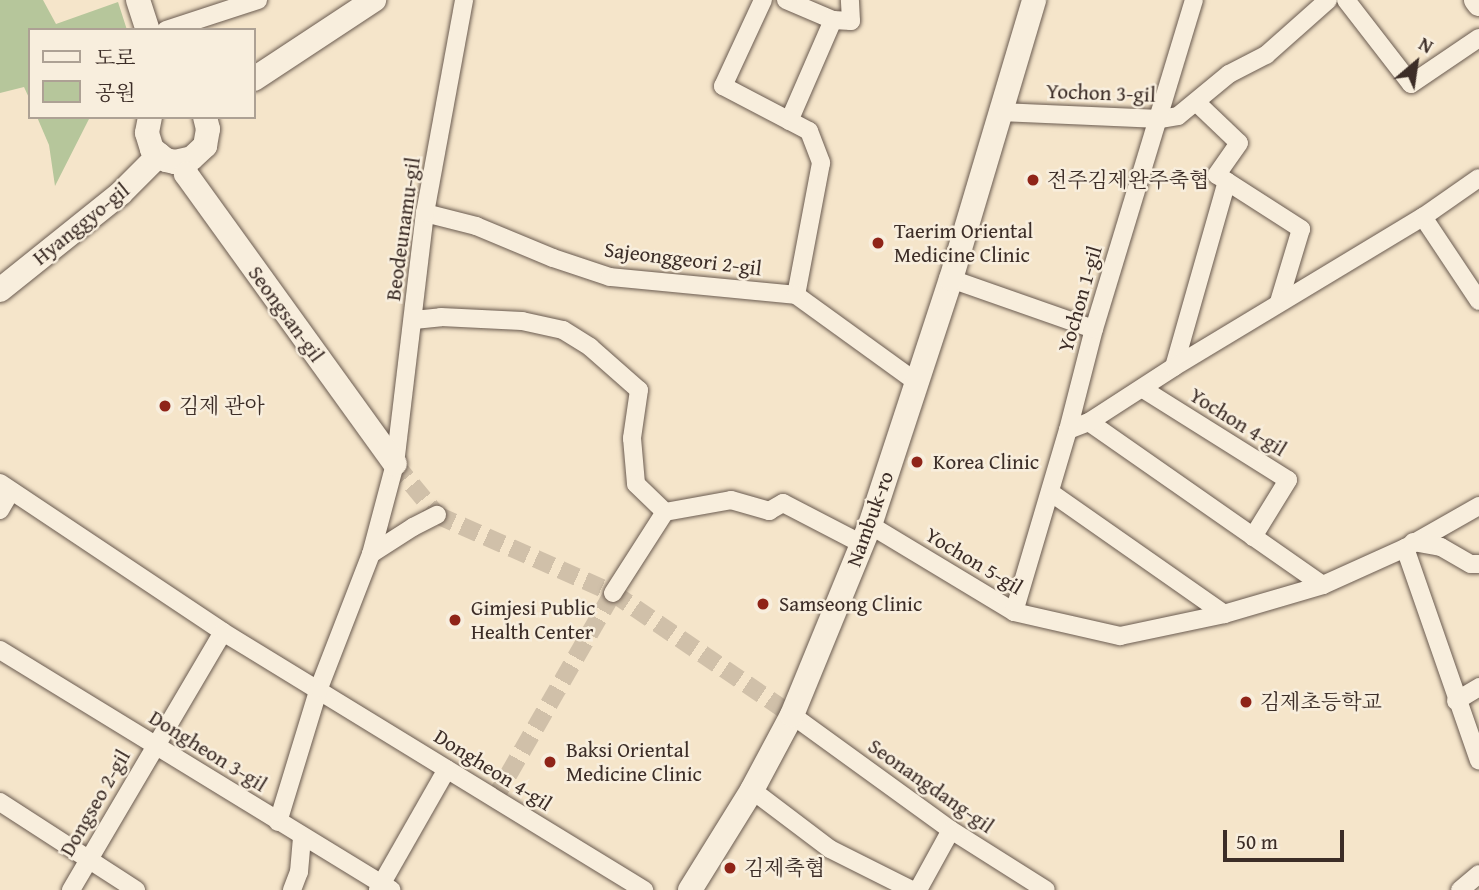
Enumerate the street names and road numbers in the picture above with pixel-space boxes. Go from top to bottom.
street label: Yochon 3-gil [1046,78,1156,108]
street label: Beodeunamu-gil [380,156,426,302]
street label: Hyanggyo-gil [28,177,134,271]
street label: Sajeonggeori 2-gil [603,237,763,281]
street label: Yochon 1-gil [1053,243,1107,355]
street label: Seongsan-gil [243,261,329,367]
street label: Yochon 4-gil [1185,382,1291,462]
street label: Nambuk-ro [841,468,899,570]
street label: Yochon 5-gil [921,522,1027,600]
street label: Dongheon 3-gil [144,705,272,797]
street label: Dongheon 4-gil [429,724,557,816]
street label: Seonangdang-gil [863,733,999,839]
street label: Dongseo 2-gil [54,745,136,861]

